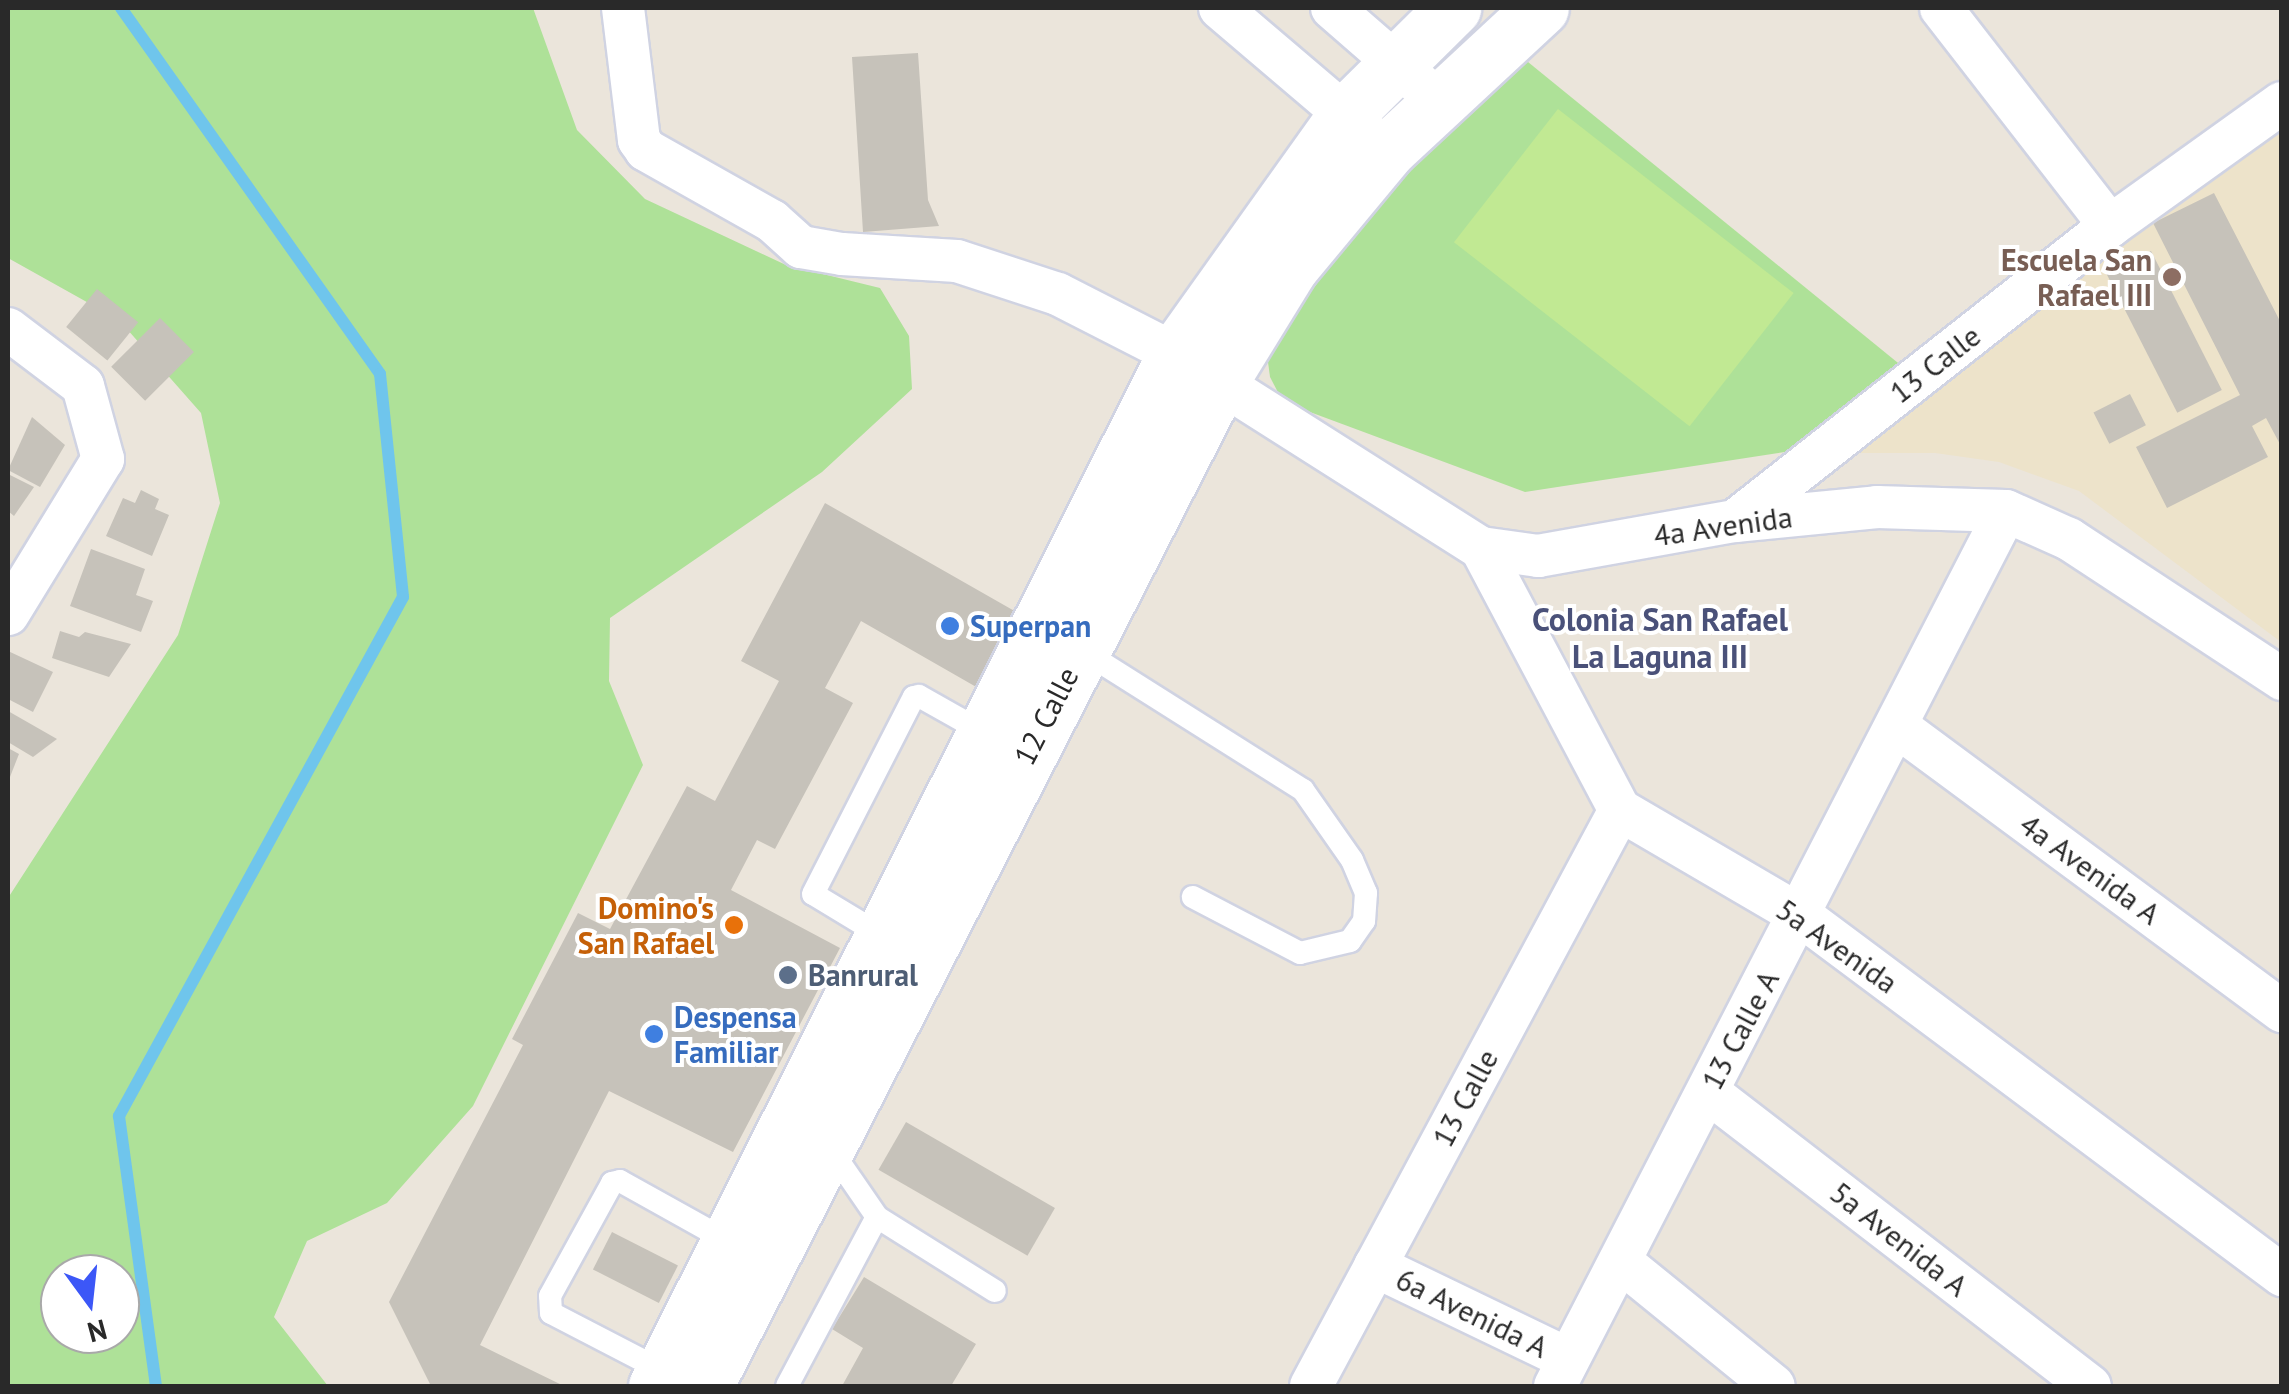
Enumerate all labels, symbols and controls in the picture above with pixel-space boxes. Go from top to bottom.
place label: Escuela San Rafael III [2001,242,2152,312]
marker: Escuela San Rafael III [2161,266,2183,288]
street label: 13 Calle [1883,318,1987,410]
street label: 4a Avenida [1651,498,1795,554]
district label: Colonia San Rafael La Laguna III [1532,601,1788,676]
place label: Superpan [970,608,1091,644]
marker: Superpan [939,615,961,637]
street label: 12 Calle [1006,661,1086,771]
street label: 4a Avenida A [2012,806,2168,932]
place label: Domino's San Rafael [578,890,714,960]
street label: 5a Avenida [1769,891,1905,1001]
marker: Domino's San Rafael [723,914,745,936]
place label: Banrural [808,957,918,993]
marker: Banrural [777,964,799,986]
street label: 13 Calle A [1693,964,1787,1096]
place label: Despensa Familiar [674,999,797,1070]
marker: Despensa Familiar [643,1023,665,1045]
street label: 13 Calle [1424,1043,1506,1153]
street label: 5a Avenida A [1822,1174,1976,1304]
north arrow [40,1254,140,1354]
street label: 6a Avenida A [1389,1260,1555,1366]
text: N [84,1311,111,1352]

